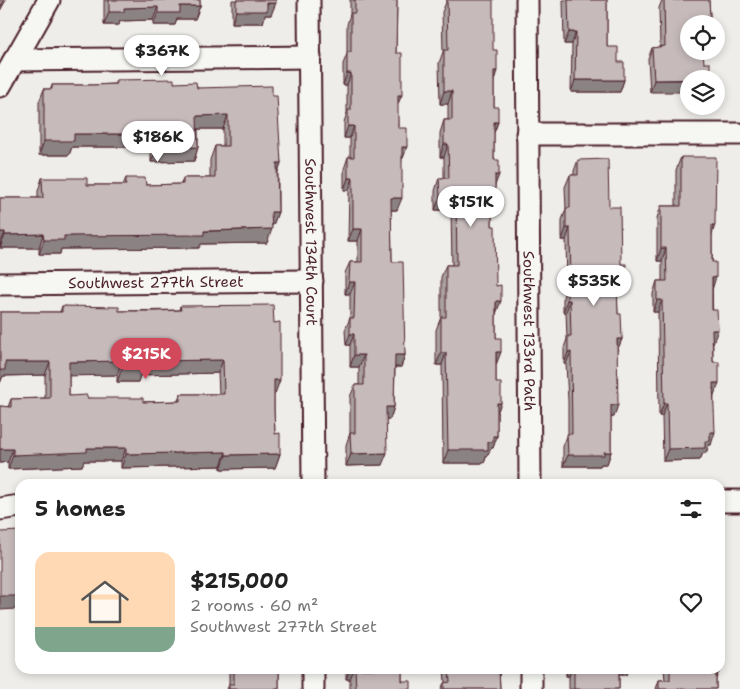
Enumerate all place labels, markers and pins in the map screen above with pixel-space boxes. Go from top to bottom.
pin: $367K [127,34,197,77]
pin: $186K [123,120,193,163]
pin: $151K [436,186,506,228]
pin: $535K [559,264,629,307]
pin: $215K [111,338,181,380]

